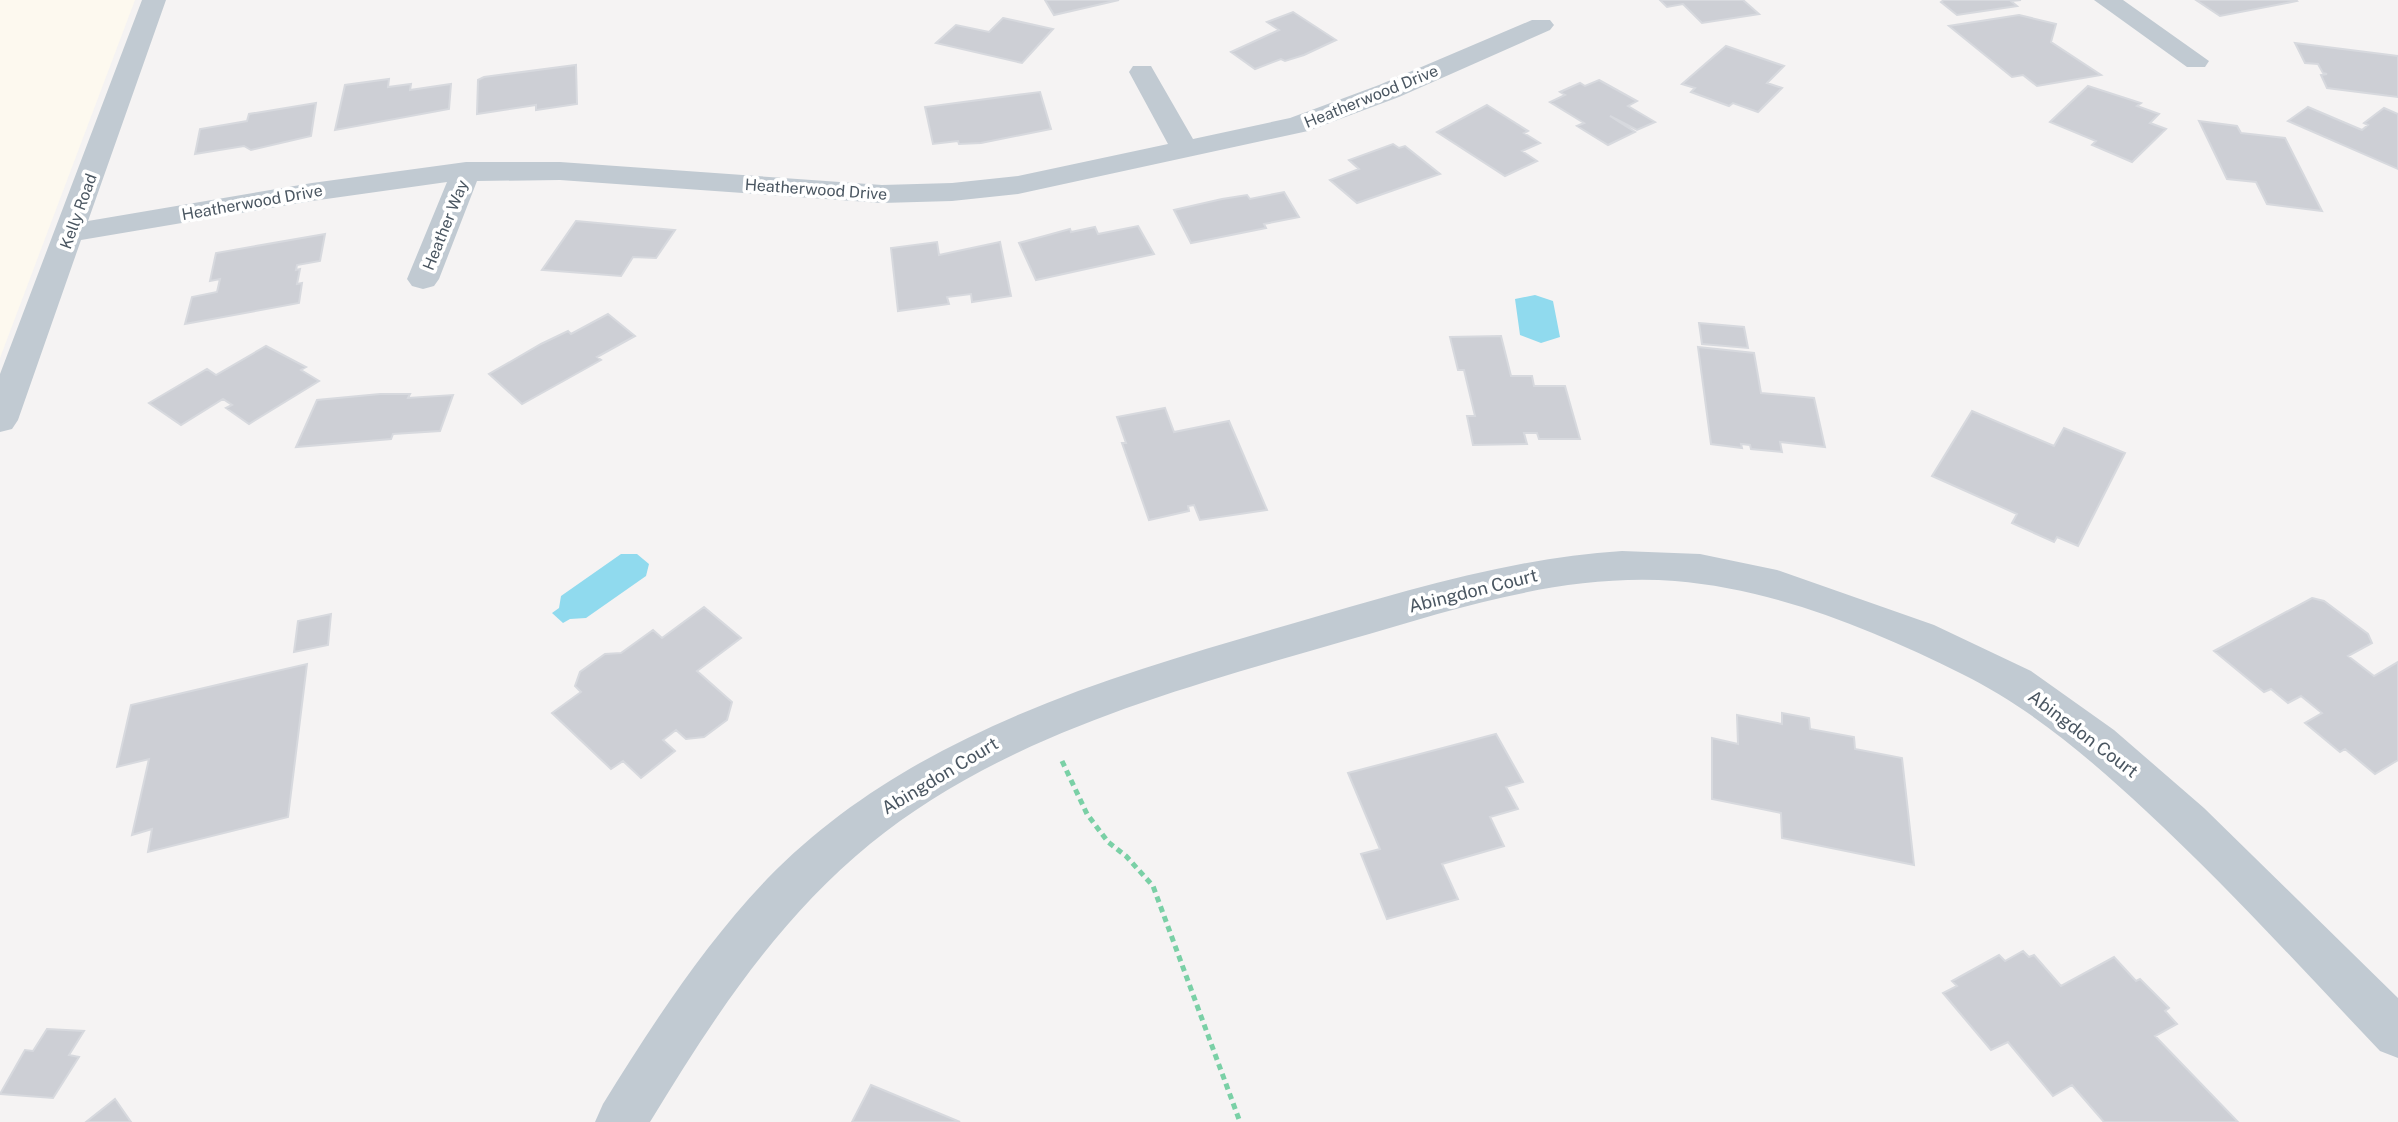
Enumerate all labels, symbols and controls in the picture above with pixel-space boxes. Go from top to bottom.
street label: Heatherwood Drive [1301,61,1441,132]
street label: Kelly Road [56,171,101,252]
street label: Heatherwood Drive [744,175,888,204]
street label: Heather Way [419,177,472,273]
street label: Heatherwood Drive [180,181,324,224]
street label: Abingdon Court [1406,564,1539,617]
street label: Abingdon Court [2024,686,2142,782]
street label: Abingdon Court [878,733,1002,819]

